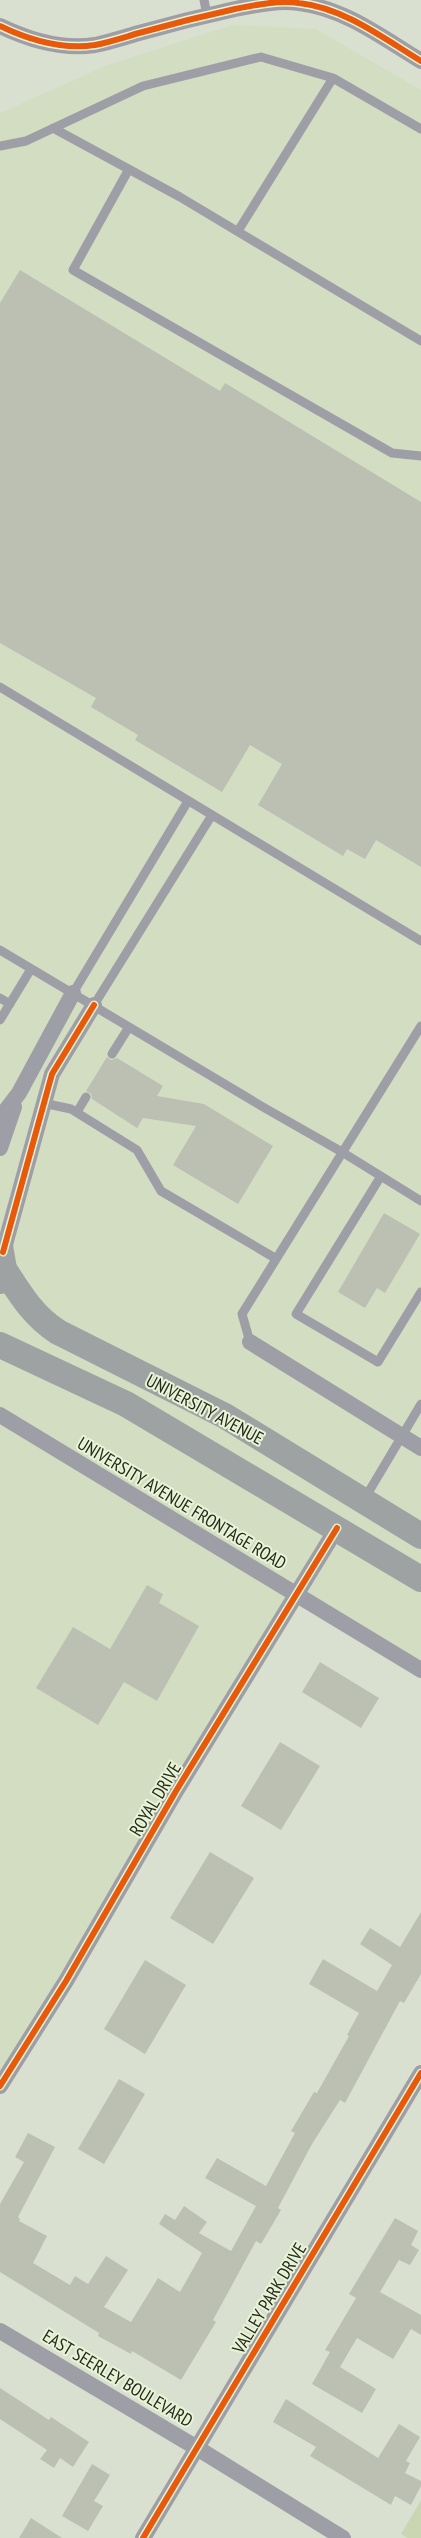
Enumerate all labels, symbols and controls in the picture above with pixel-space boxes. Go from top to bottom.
street label: UNIVERSITY AVENUE [142,1368,268,1450]
street label: UNIVERSITY AVENUE FRONTAGE ROAD [73,1431,291,1575]
street label: ROYAL DRIVE [124,1758,186,1840]
street label: VALLEY PARK DRIVE [226,2238,311,2359]
street label: EAST SEERLEY BOULEVARD [39,2324,197,2432]

